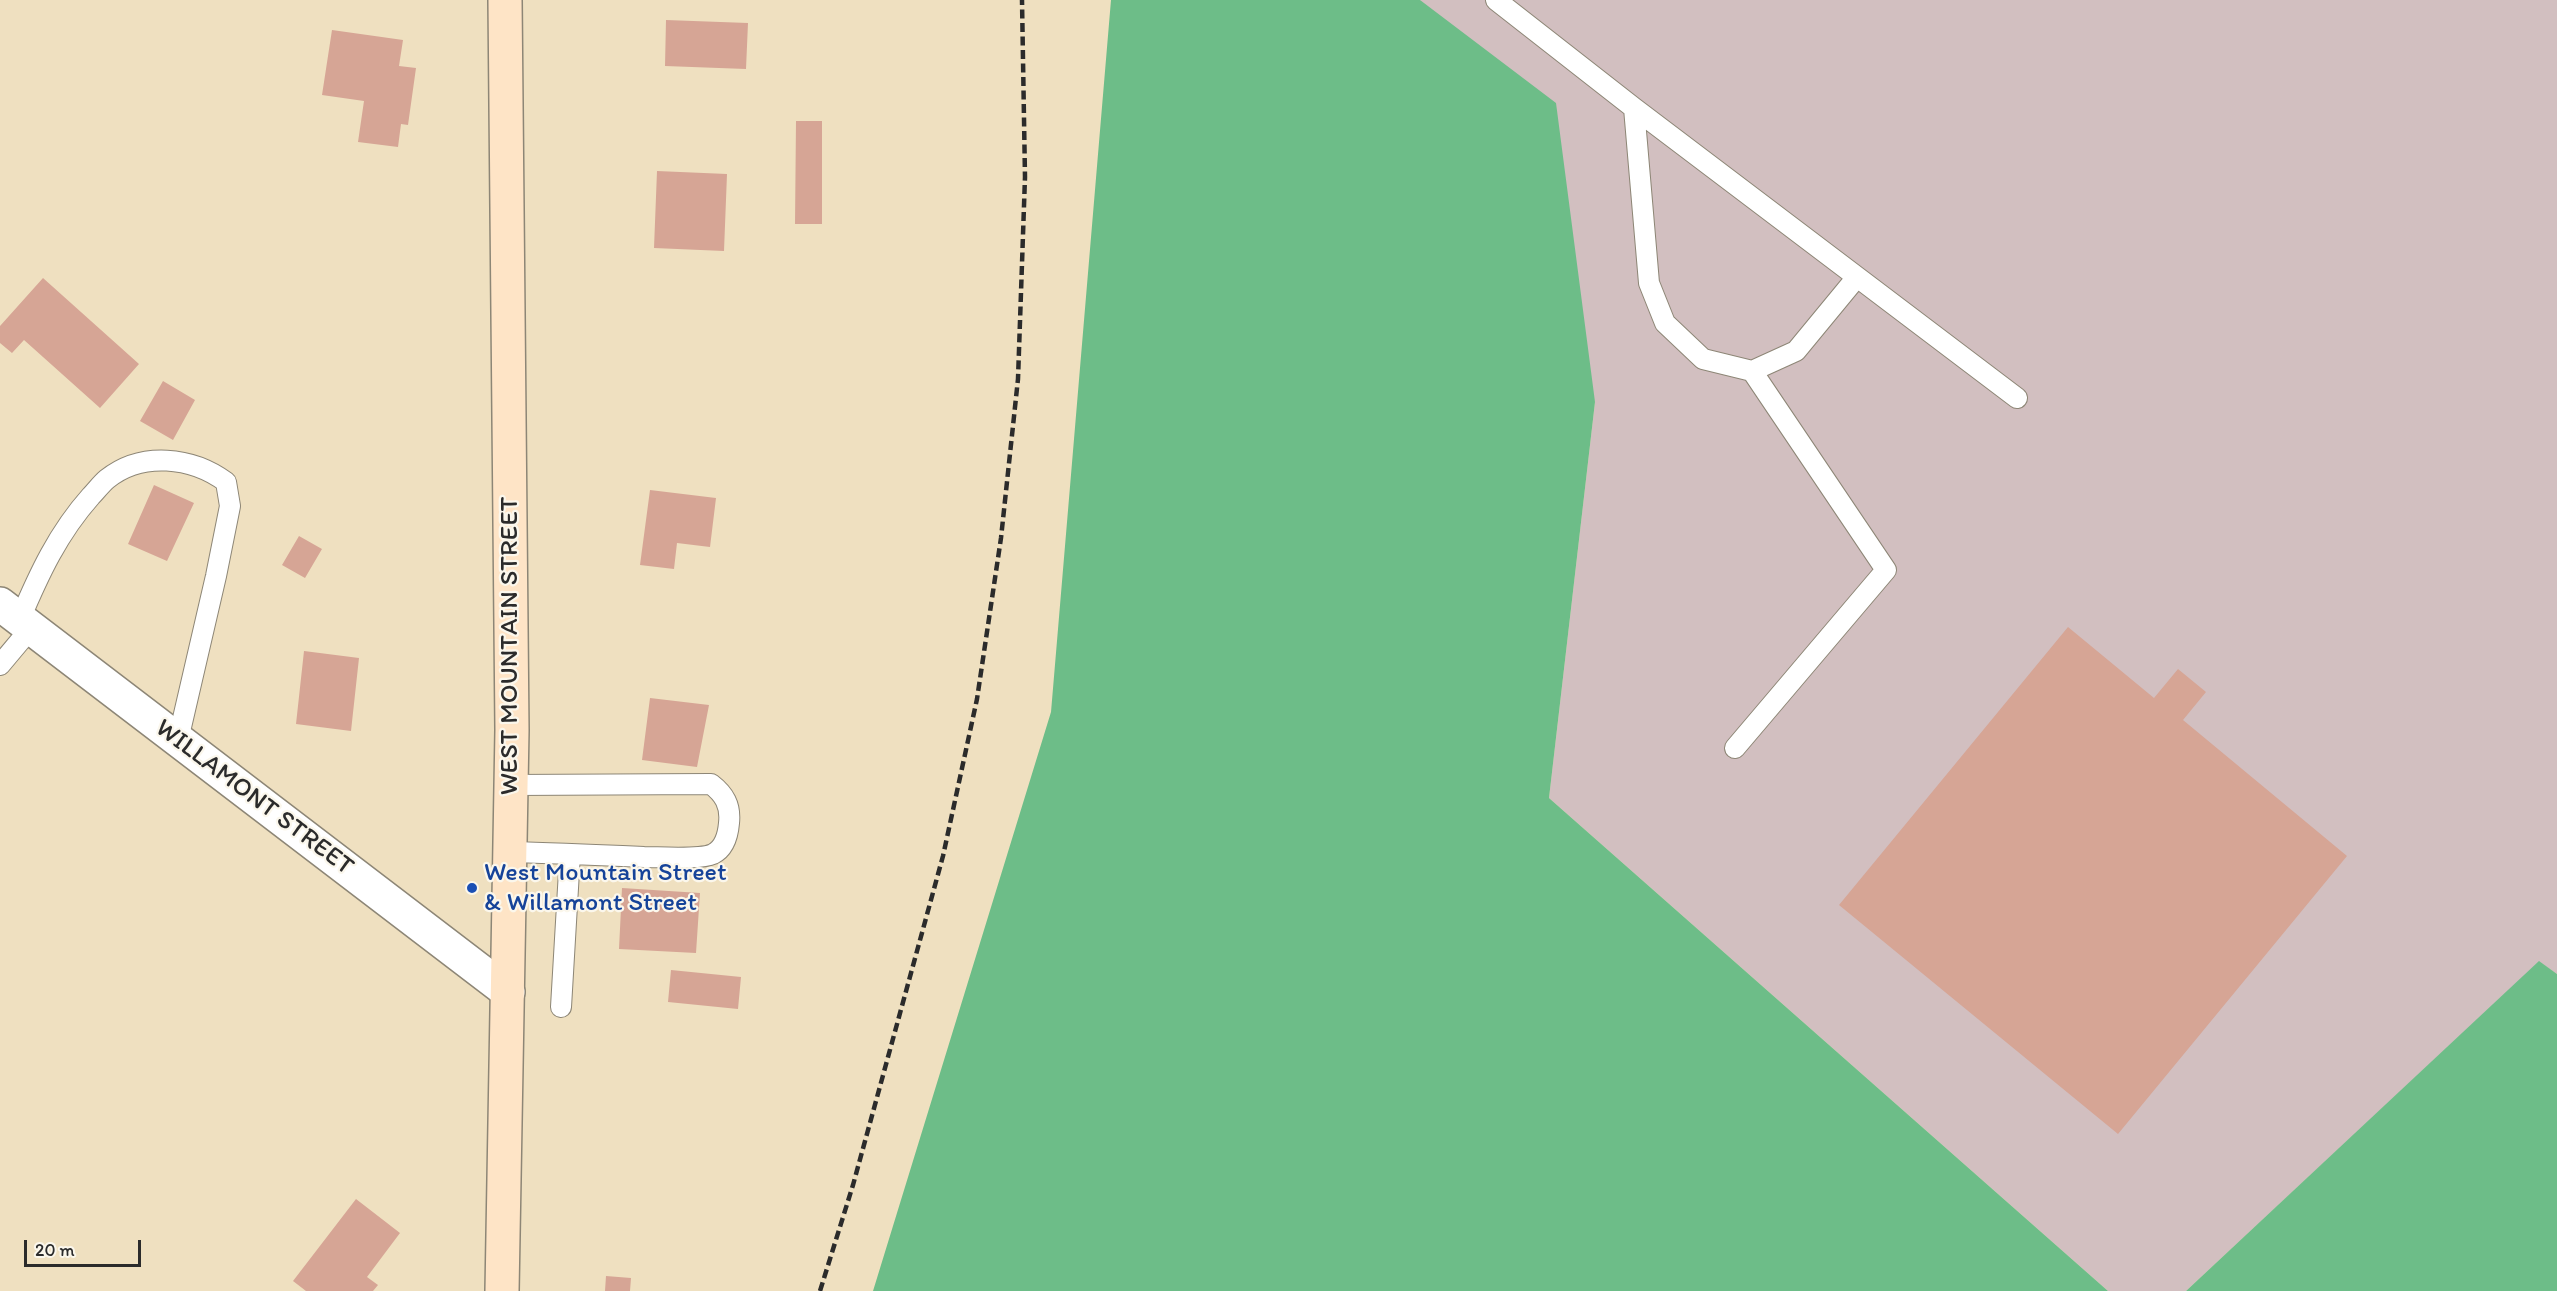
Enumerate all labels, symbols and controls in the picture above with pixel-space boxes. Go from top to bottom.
street label: WEST MOUNTAIN STREET [494,497,526,795]
street label: WILLAMONT STREET [148,713,360,883]
place label: West Mountain Street & Willamont Street [484,857,727,918]
marker: West Mountain Street & Willamont Street [465,881,479,895]
scale bar [27,1228,144,1266]
text: 20 m [35,1239,75,1261]

